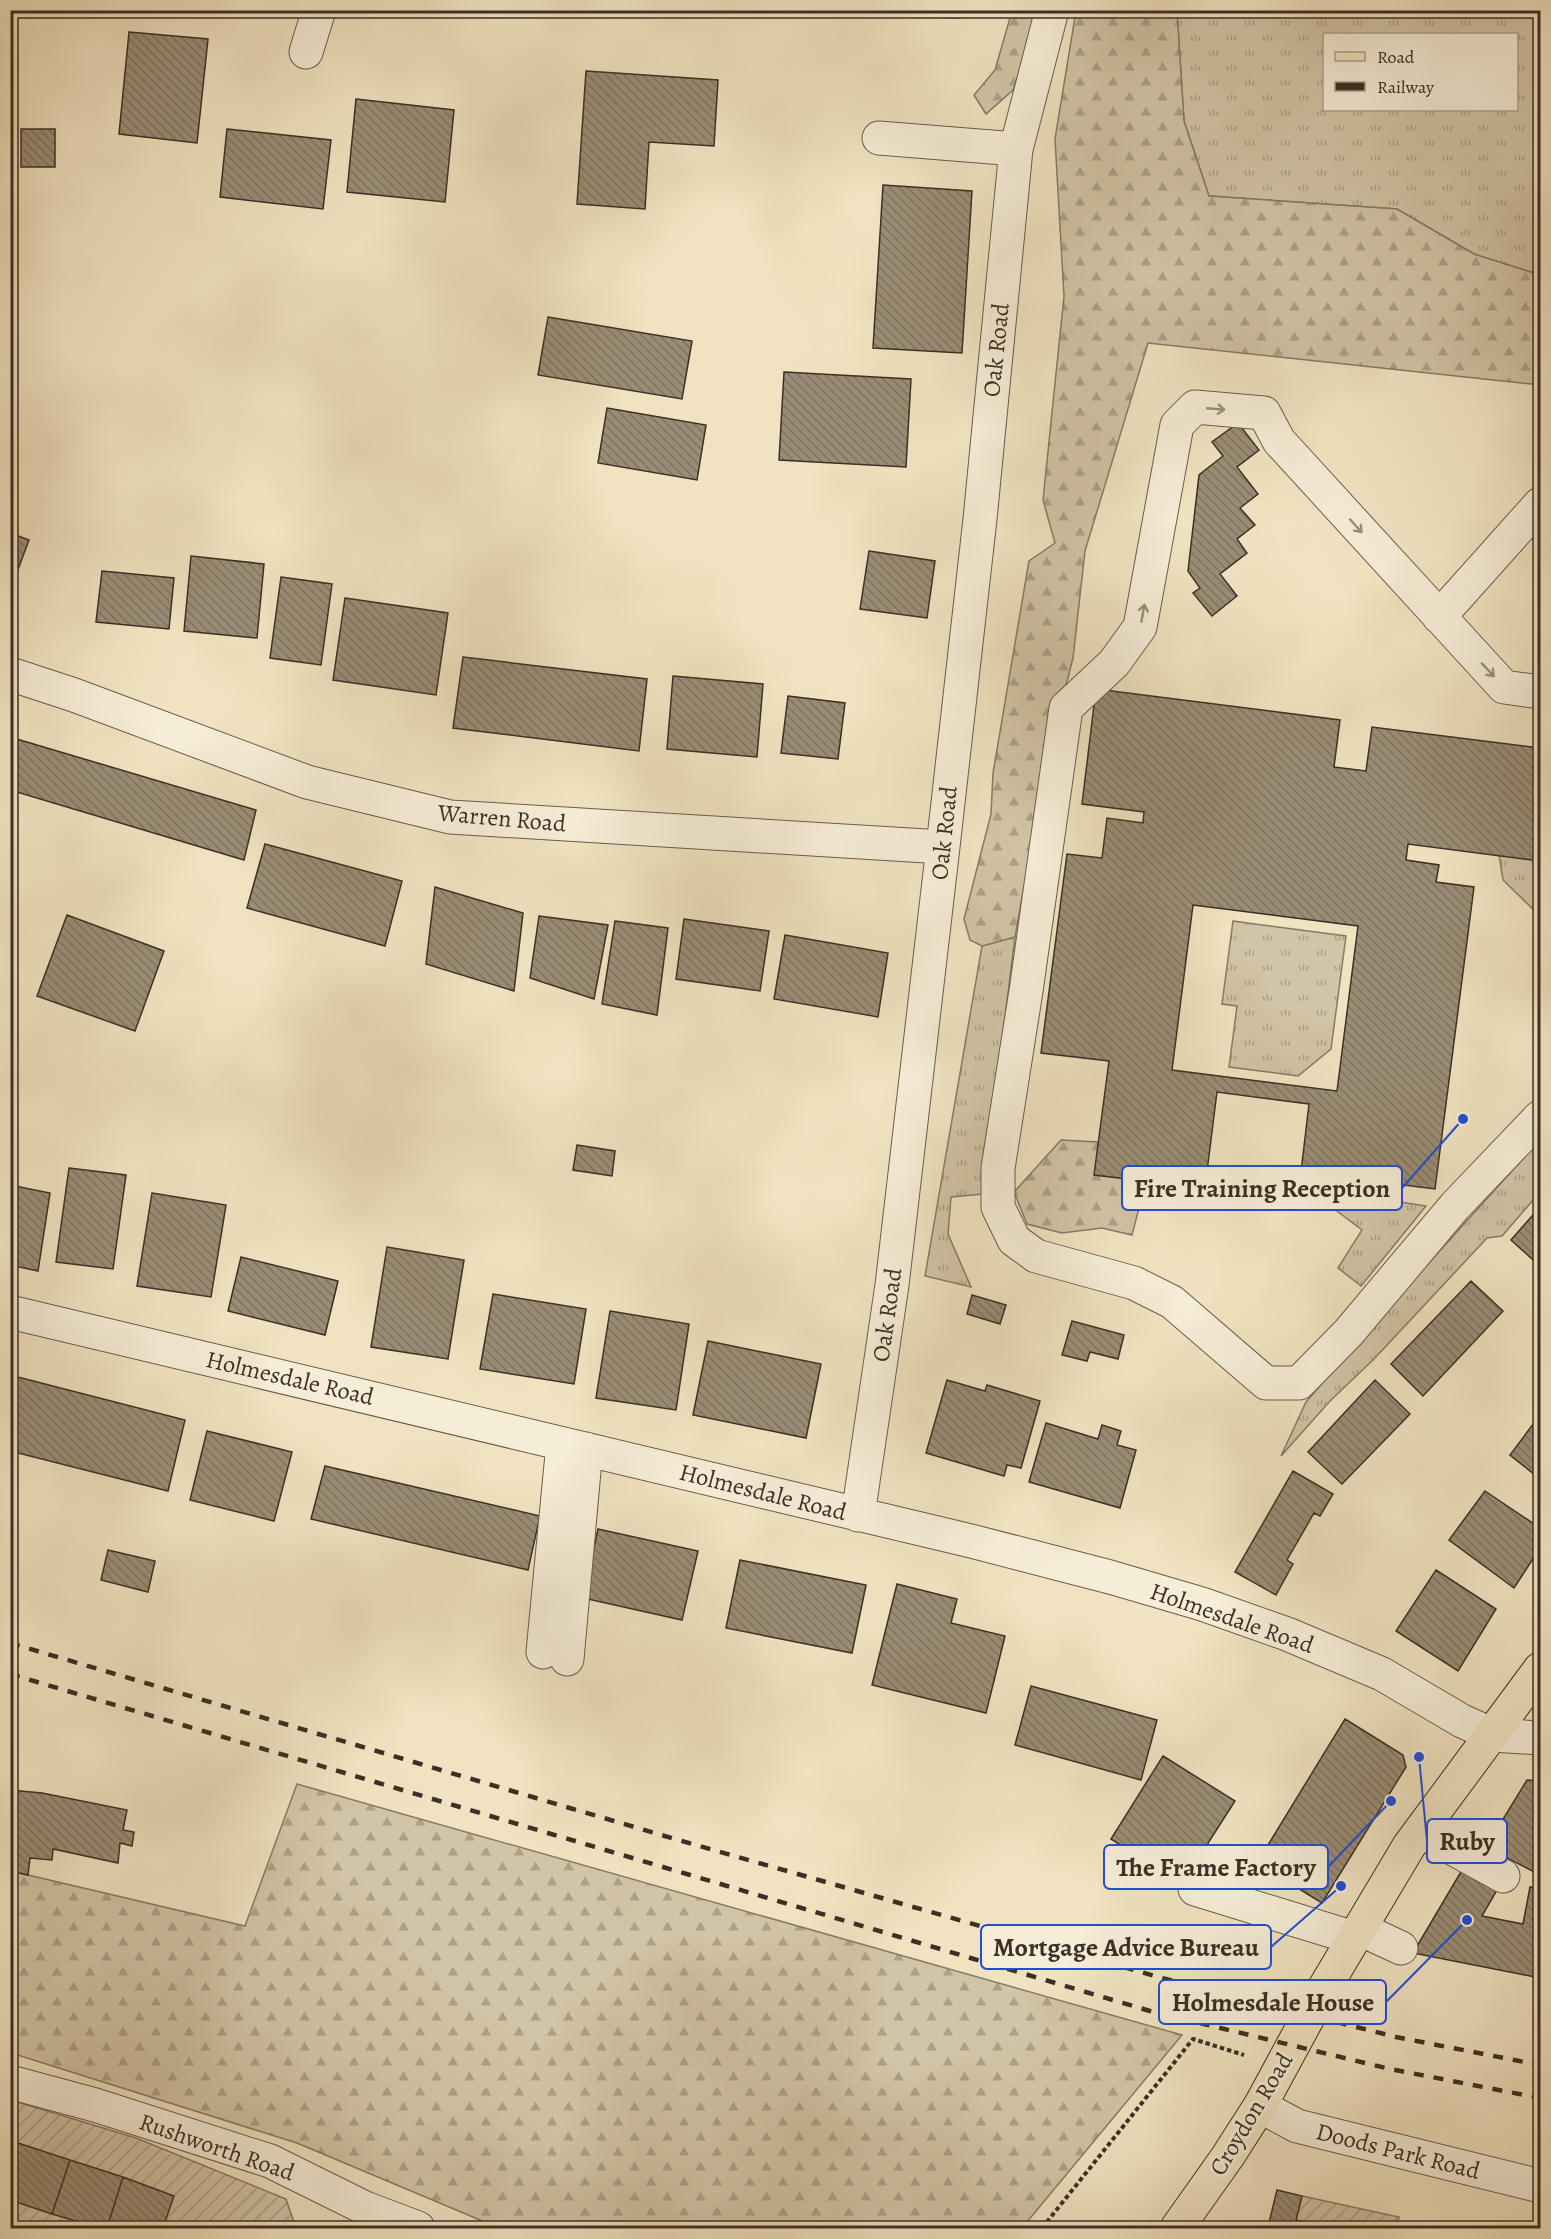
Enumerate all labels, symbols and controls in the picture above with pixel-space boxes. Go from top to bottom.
legend [1323,33,1518,111]
text: Road [1377,45,1415,69]
text: Railway [1377,75,1435,99]
street label: Oak Road [975,301,1017,399]
one-way arrow [1205,404,1225,415]
one-way arrow [1349,518,1363,533]
one-way arrow [1137,603,1148,623]
one-way arrow [1481,662,1495,677]
street label: Oak Road [923,784,965,882]
street label: Warren Road [436,796,567,840]
callout: Fire Training Reception [1122,1166,1402,1210]
text: Fire Training Reception [1134,1171,1391,1206]
street label: Oak Road [865,1266,909,1364]
street label: Holmesdale Road [203,1343,377,1413]
street label: Holmesdale Road [676,1456,850,1528]
street label: Holmesdale Road [1146,1575,1318,1661]
callout: Ruby [1427,1819,1507,1863]
text: Ruby [1439,1824,1496,1859]
callout: The Frame Factory [1104,1845,1328,1889]
text: The Frame Factory [1116,1850,1317,1885]
callout: Mortgage Advice Bureau [981,1925,1271,1969]
text: Mortgage Advice Bureau [993,1930,1260,1965]
callout: Holmesdale House [1159,1980,1386,2024]
text: Holmesdale House [1172,1985,1374,2020]
street label: Croydon Road [1202,2046,1300,2181]
street label: Rushworth Road [135,2105,299,2189]
street label: Doods Park Road [1313,2115,1483,2187]

